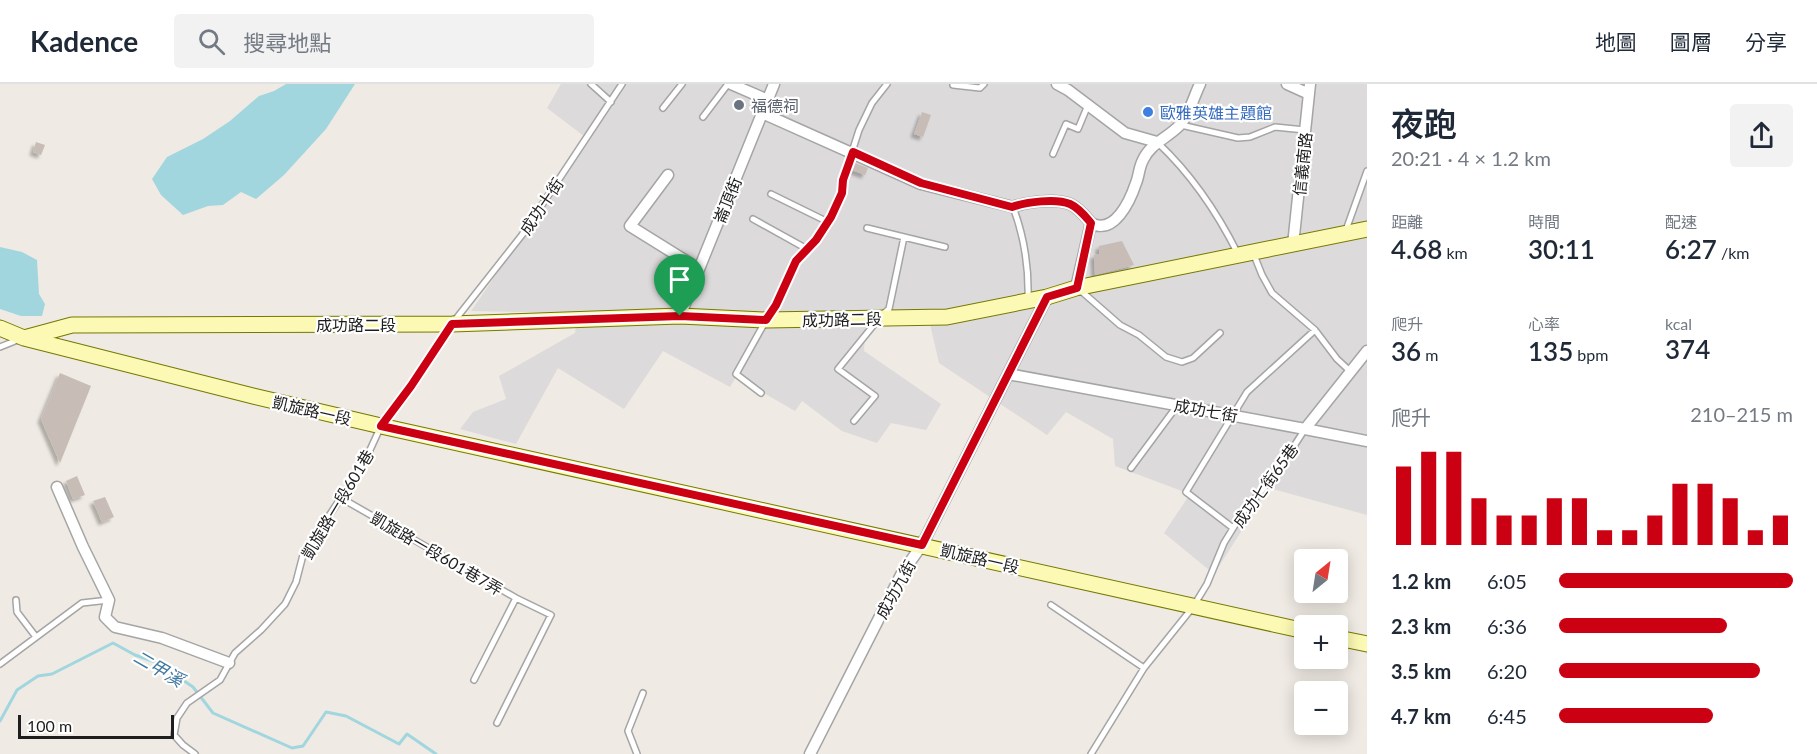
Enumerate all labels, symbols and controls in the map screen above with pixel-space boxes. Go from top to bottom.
search box [174,14,594,68]
text: Kadence [30,24,138,58]
icon: search [195,25,228,58]
text: 搜尋地點 [243,29,331,56]
text: 地圖 [1595,29,1637,54]
text: 圖層 [1670,29,1712,54]
text: 分享 [1745,29,1787,54]
place label: 福德祠 [751,96,799,115]
marker: 福德祠 [732,98,746,112]
place label: 歐雅英雄主題館 [1160,103,1272,122]
text: 夜跑 [1391,103,1457,143]
button: share [1730,104,1793,167]
marker: 歐雅英雄主題館 [1141,105,1155,119]
street label: 信義南路 [1289,131,1315,197]
text: 20:21 · 4 × 1.2 km [1391,146,1551,170]
street label: 成功十街 [515,174,567,238]
street label: 崙頂街 [709,174,745,226]
text: 距離 [1391,212,1423,231]
text: 時間 [1528,212,1560,231]
text: 配速 [1665,212,1697,231]
text: 4.68 [1391,233,1442,265]
text: 30:11 [1528,233,1595,265]
text: 6:27 [1665,233,1717,265]
text: km [1442,243,1468,262]
text: /km [1717,243,1749,262]
pin [654,254,705,316]
icon: arrive [663,263,696,296]
street label: 成功路二段 [802,309,882,329]
text: 爬升 [1391,314,1423,333]
text: 心率 [1528,314,1560,333]
text: kcal [1665,314,1692,333]
street label: 成功路二段 [316,315,396,334]
text: 374 [1665,333,1710,365]
text: 36 [1391,335,1421,367]
text: 135 [1528,335,1573,367]
text: m [1421,345,1438,364]
text: bpm [1573,345,1608,364]
street label: 凱旋路一段 [271,392,353,428]
street label: 成功七街 [1173,395,1239,425]
text: 210–215 m [1690,402,1793,426]
text: 爬升 [1391,405,1431,429]
street label: 成功七街65巷 [1228,440,1302,530]
street label: 凱旋路一段601巷 [297,446,377,562]
street label: 凱旋路一段601巷7弄 [368,507,506,599]
street label: 凱旋路一段 [939,540,1021,576]
north arrow [1294,549,1348,603]
map controls [1294,549,1348,735]
street label: 成功九街 [871,556,919,622]
text: 1.2 km [1391,569,1451,593]
text: 6:05 [1487,569,1527,593]
text: 2.3 km [1391,614,1451,638]
text: 6:36 [1487,614,1527,638]
button: + [1294,615,1348,669]
water label: 二甲溪 [130,645,190,693]
text: 3.5 km [1391,659,1451,683]
text: 6:20 [1487,659,1527,683]
button: − [1294,681,1348,735]
text: 4.7 km [1391,704,1451,728]
text: 6:45 [1487,704,1527,728]
scale bar [18,712,174,740]
text: 100 m [27,716,72,735]

